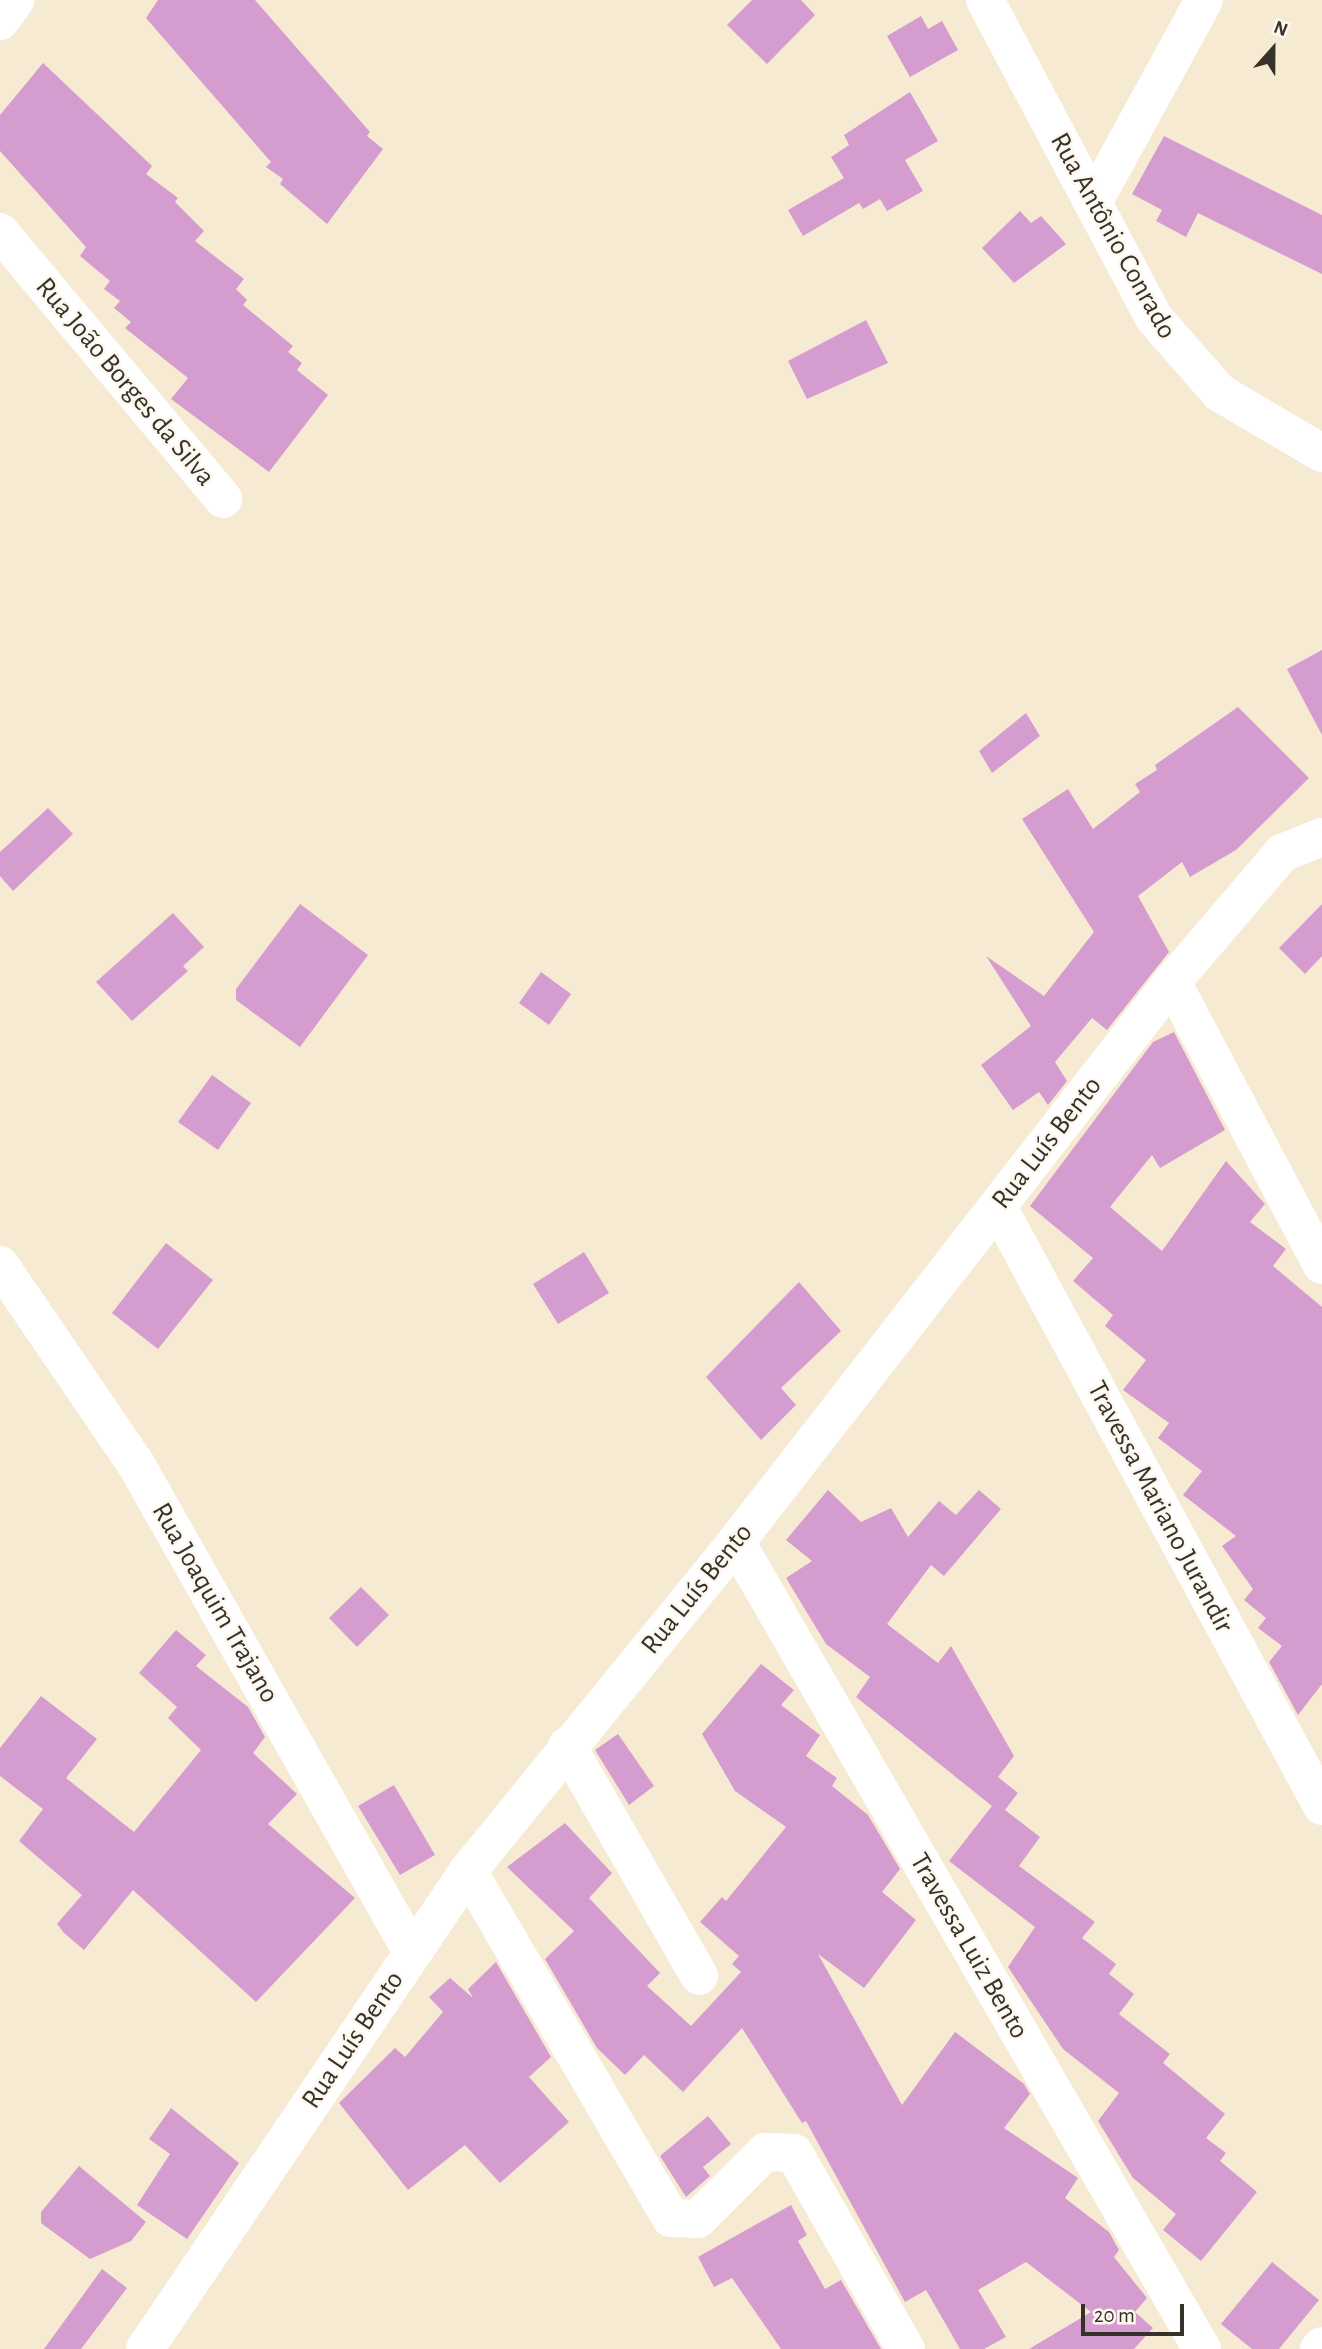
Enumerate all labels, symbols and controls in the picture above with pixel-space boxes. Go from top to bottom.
north arrow [1238,14,1308,84]
text: N [1271,18,1290,40]
street label: Rua Antônio Conrado [1042,127,1184,345]
street label: Rua João Borges da Silva [28,271,222,493]
street label: Rua Luís Bento [985,1070,1109,1216]
street label: Travessa Mariano Jurandir [1079,1375,1241,1639]
street label: Rua Joaquim Trajano [144,1497,286,1709]
street label: Rua Luís Bento [634,1517,760,1661]
street label: Travessa Luiz Bento [902,1847,1036,2045]
street label: Rua Luís Bento [295,1965,411,2115]
scale bar [1084,2290,1187,2334]
text: 20 m [1094,2305,1135,2326]

